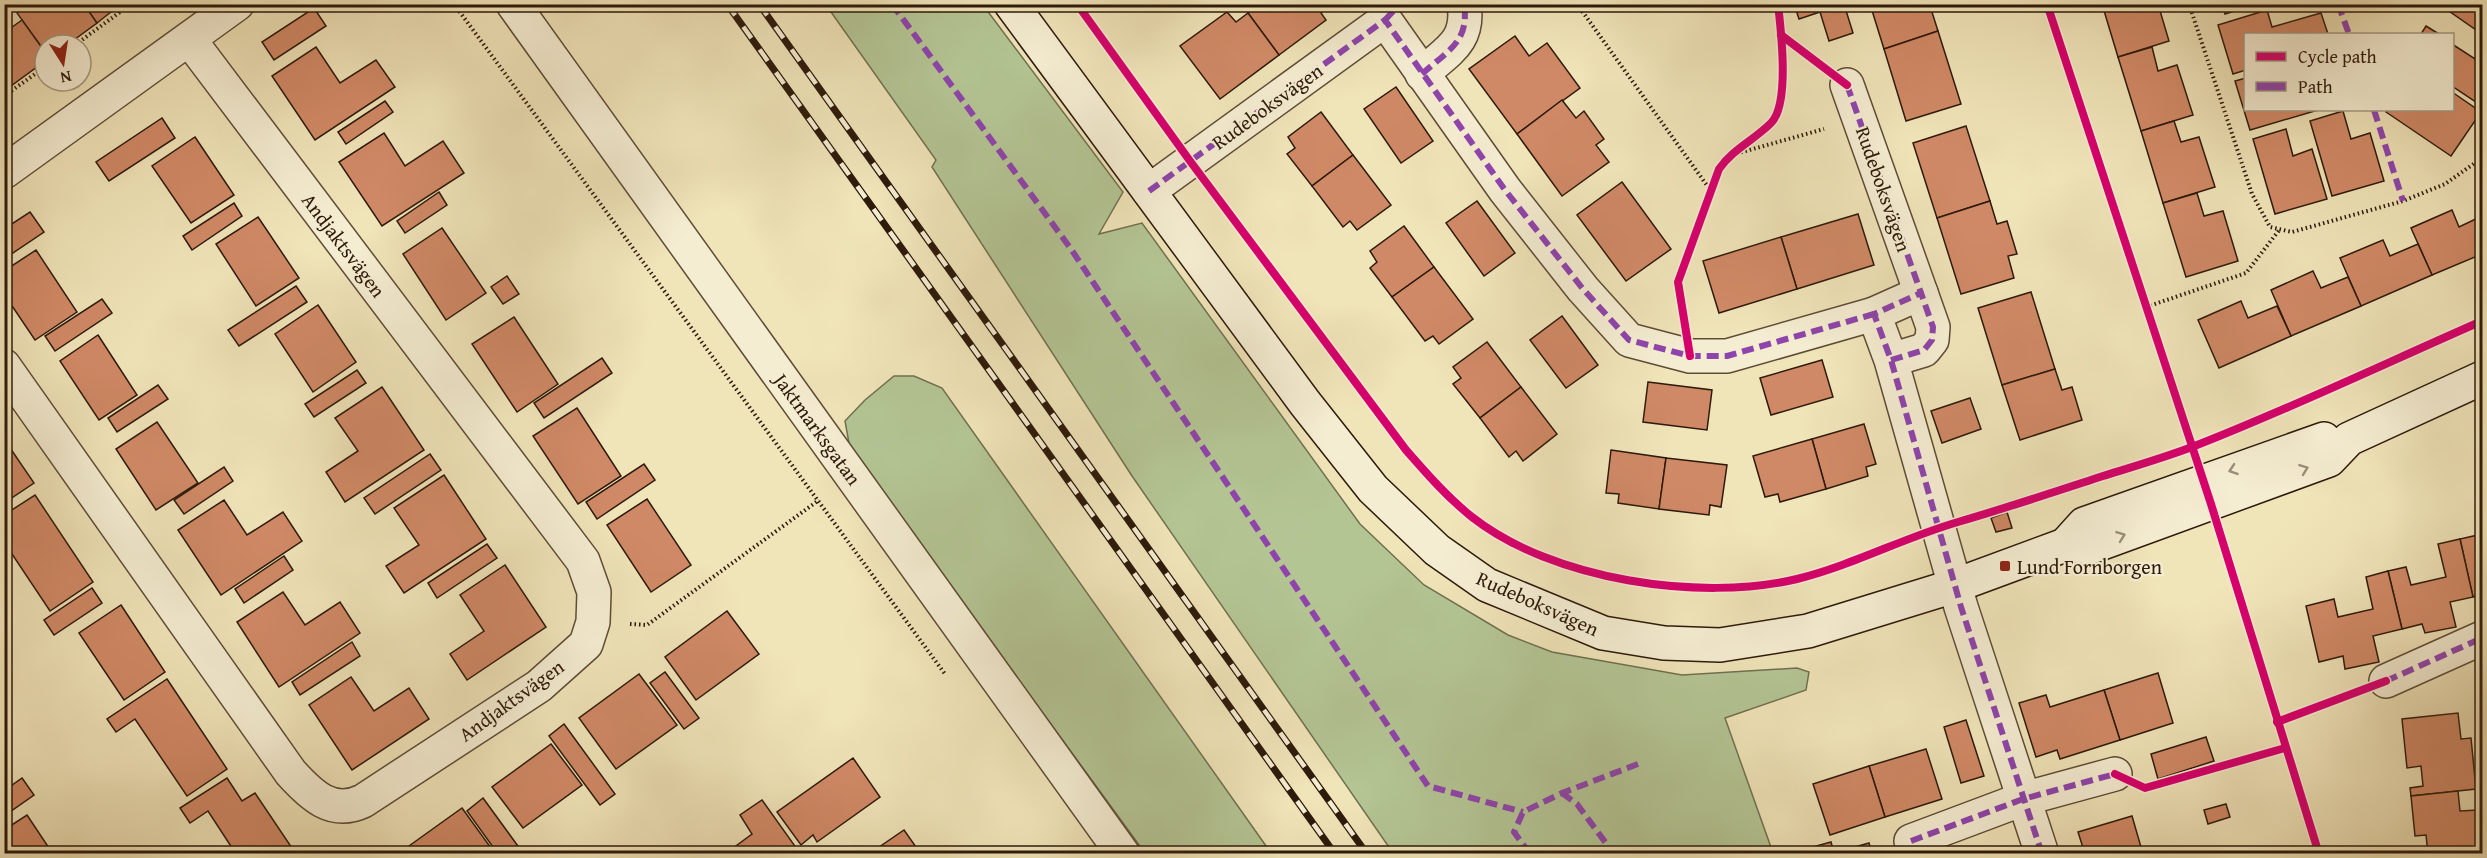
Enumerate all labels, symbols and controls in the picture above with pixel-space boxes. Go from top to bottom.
north arrow [33,33,93,93]
legend [2244,33,2454,111]
text: Cycle path [2298,43,2377,70]
street label: Rudeboksvägen [1205,56,1329,156]
text: N [58,65,74,91]
text: Path [2298,73,2333,100]
street label: Rudeboksvägen [1849,122,1919,256]
street label: Andjaktsvägen [295,187,393,303]
street label: Jaktmarksgatan [766,365,869,491]
one-way arrow [2228,462,2239,475]
one-way arrow [2298,464,2309,476]
one-way arrow [2115,530,2126,543]
place label: Lund Fornborgen [2017,552,2162,581]
marker: Lund Fornborgen [1998,559,2012,573]
street label: Rudeboksvägen [1472,563,1604,643]
street label: Andjaktsvägen [452,652,570,748]

